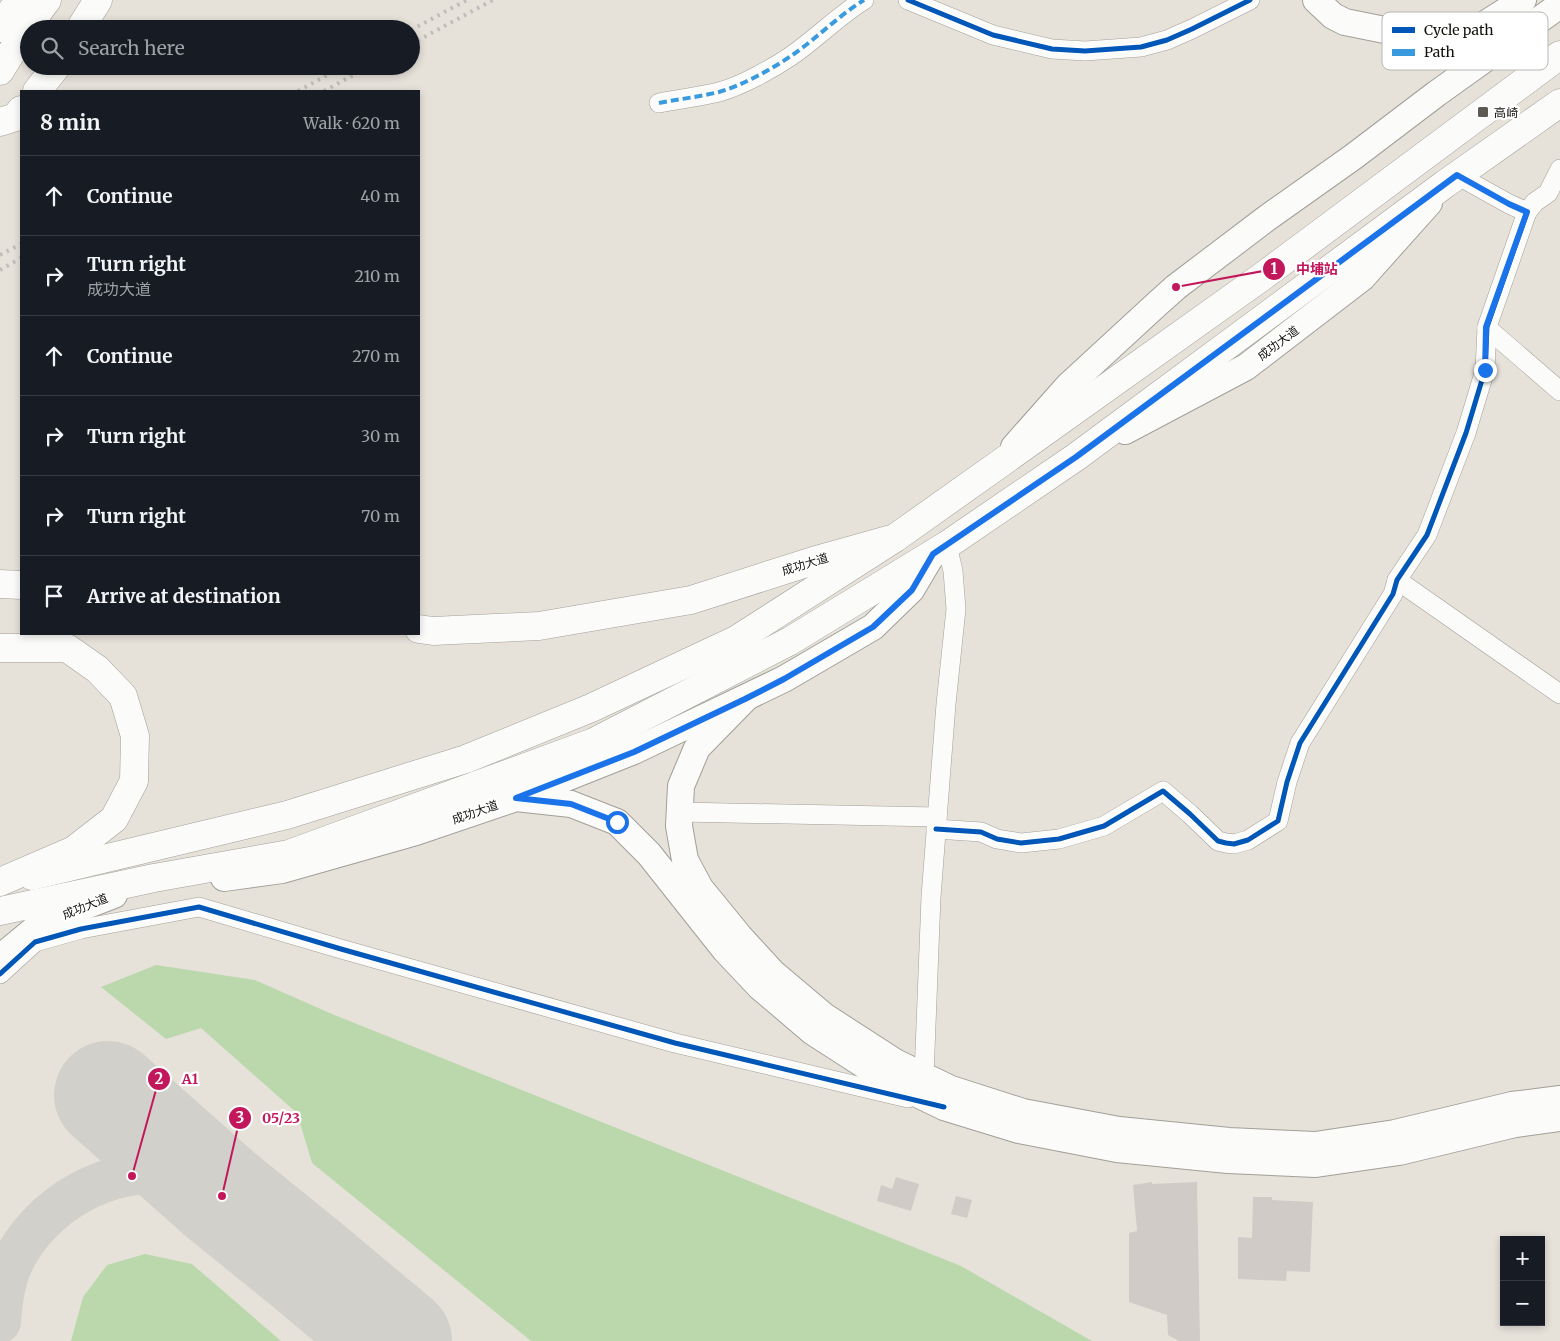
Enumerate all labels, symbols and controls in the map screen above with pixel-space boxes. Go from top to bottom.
legend [1382,12,1548,70]
search box [20,20,420,75]
text: Cycle path [1424,21,1494,39]
icon: search [38,34,66,62]
text: Search here [78,36,185,60]
text: Path [1424,43,1455,61]
marker: 高崎 [1476,105,1490,119]
place label: 高崎 [1494,105,1518,120]
text: 8 min [40,109,101,136]
text: Walk · 620 m [303,113,400,133]
icon: ahead [40,182,68,210]
text: Continue [87,184,173,208]
text: 40 m [360,186,400,206]
text: Turn right [87,252,186,276]
callout: 中埔站 [1261,254,1348,283]
text: 1 [1271,259,1278,278]
text: 中埔站 [1296,260,1338,278]
icon: right [40,262,68,290]
text: 210 m [355,266,400,286]
text: 成功大道 [87,279,151,299]
street label: 成功大道 [1254,323,1302,363]
icon: ahead [40,342,68,370]
text: Continue [87,344,173,368]
text: 270 m [352,346,400,366]
route end [1474,359,1497,382]
icon: right [40,422,68,450]
text: Turn right [87,424,186,448]
text: 30 m [361,426,400,446]
icon: right [40,502,68,530]
text: Turn right [87,504,186,528]
text: 70 m [361,506,400,526]
street label: 成功大道 [780,550,830,578]
icon: arrive [40,582,68,610]
text: Arrive at destination [87,584,281,608]
street label: 成功大道 [450,797,500,827]
route start [606,811,629,834]
street label: 成功大道 [60,890,110,922]
callout: A1 [147,1064,208,1093]
text: 2 [155,1069,164,1088]
text: A1 [181,1070,199,1088]
callout: 05/23 [227,1104,310,1133]
text: 3 [236,1108,244,1127]
text: 05/23 [262,1109,300,1127]
map controls [1500,1236,1545,1326]
button: + [1500,1236,1545,1281]
button: − [1500,1281,1545,1326]

